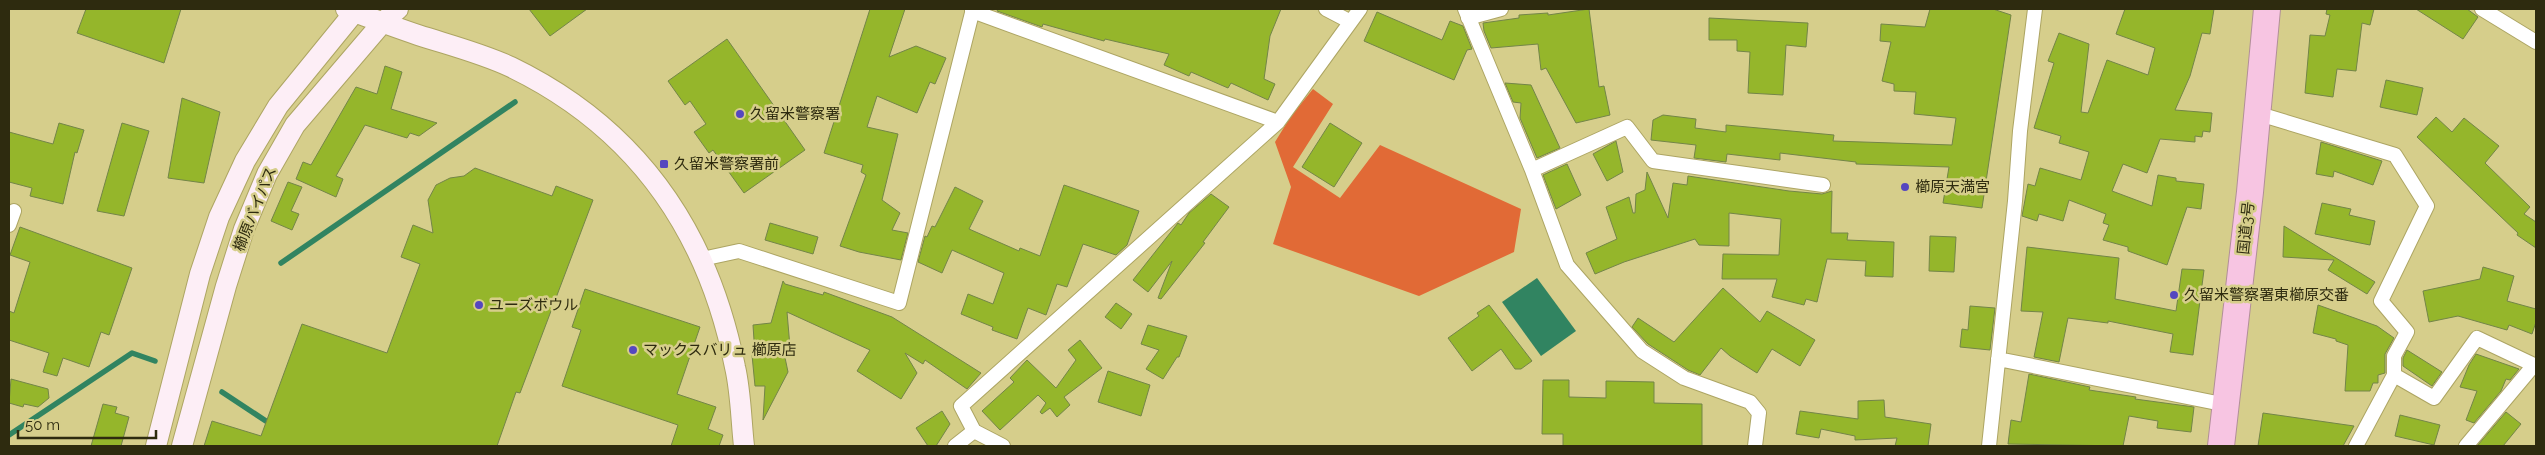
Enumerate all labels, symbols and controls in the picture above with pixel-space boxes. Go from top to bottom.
place label: 久留米警察署 [750,105,840,123]
marker: 久留米警察署 [734,108,746,120]
place label: 久留米警察署前 [674,155,779,173]
marker: 久留米警察署前 [658,158,670,170]
street label: 櫛原バイパス [230,164,280,254]
place label: 櫛原天満宮 [1915,178,1990,196]
marker: 櫛原天満宮 [1899,181,1911,193]
street label: 国道3号 [2234,201,2258,255]
place label: 久留米警察署東櫛原交番 [2184,286,2349,304]
marker: 久留米警察署東櫛原交番 [2168,289,2180,301]
place label: ユーズボウル [489,296,578,314]
marker: ユーズボウル [473,299,485,311]
place label: マックスバリュ 櫛原店 [643,341,796,359]
marker: マックスバリュ 櫛原店 [627,344,639,356]
scale bar [18,408,155,440]
text: 50 m [25,416,60,434]

